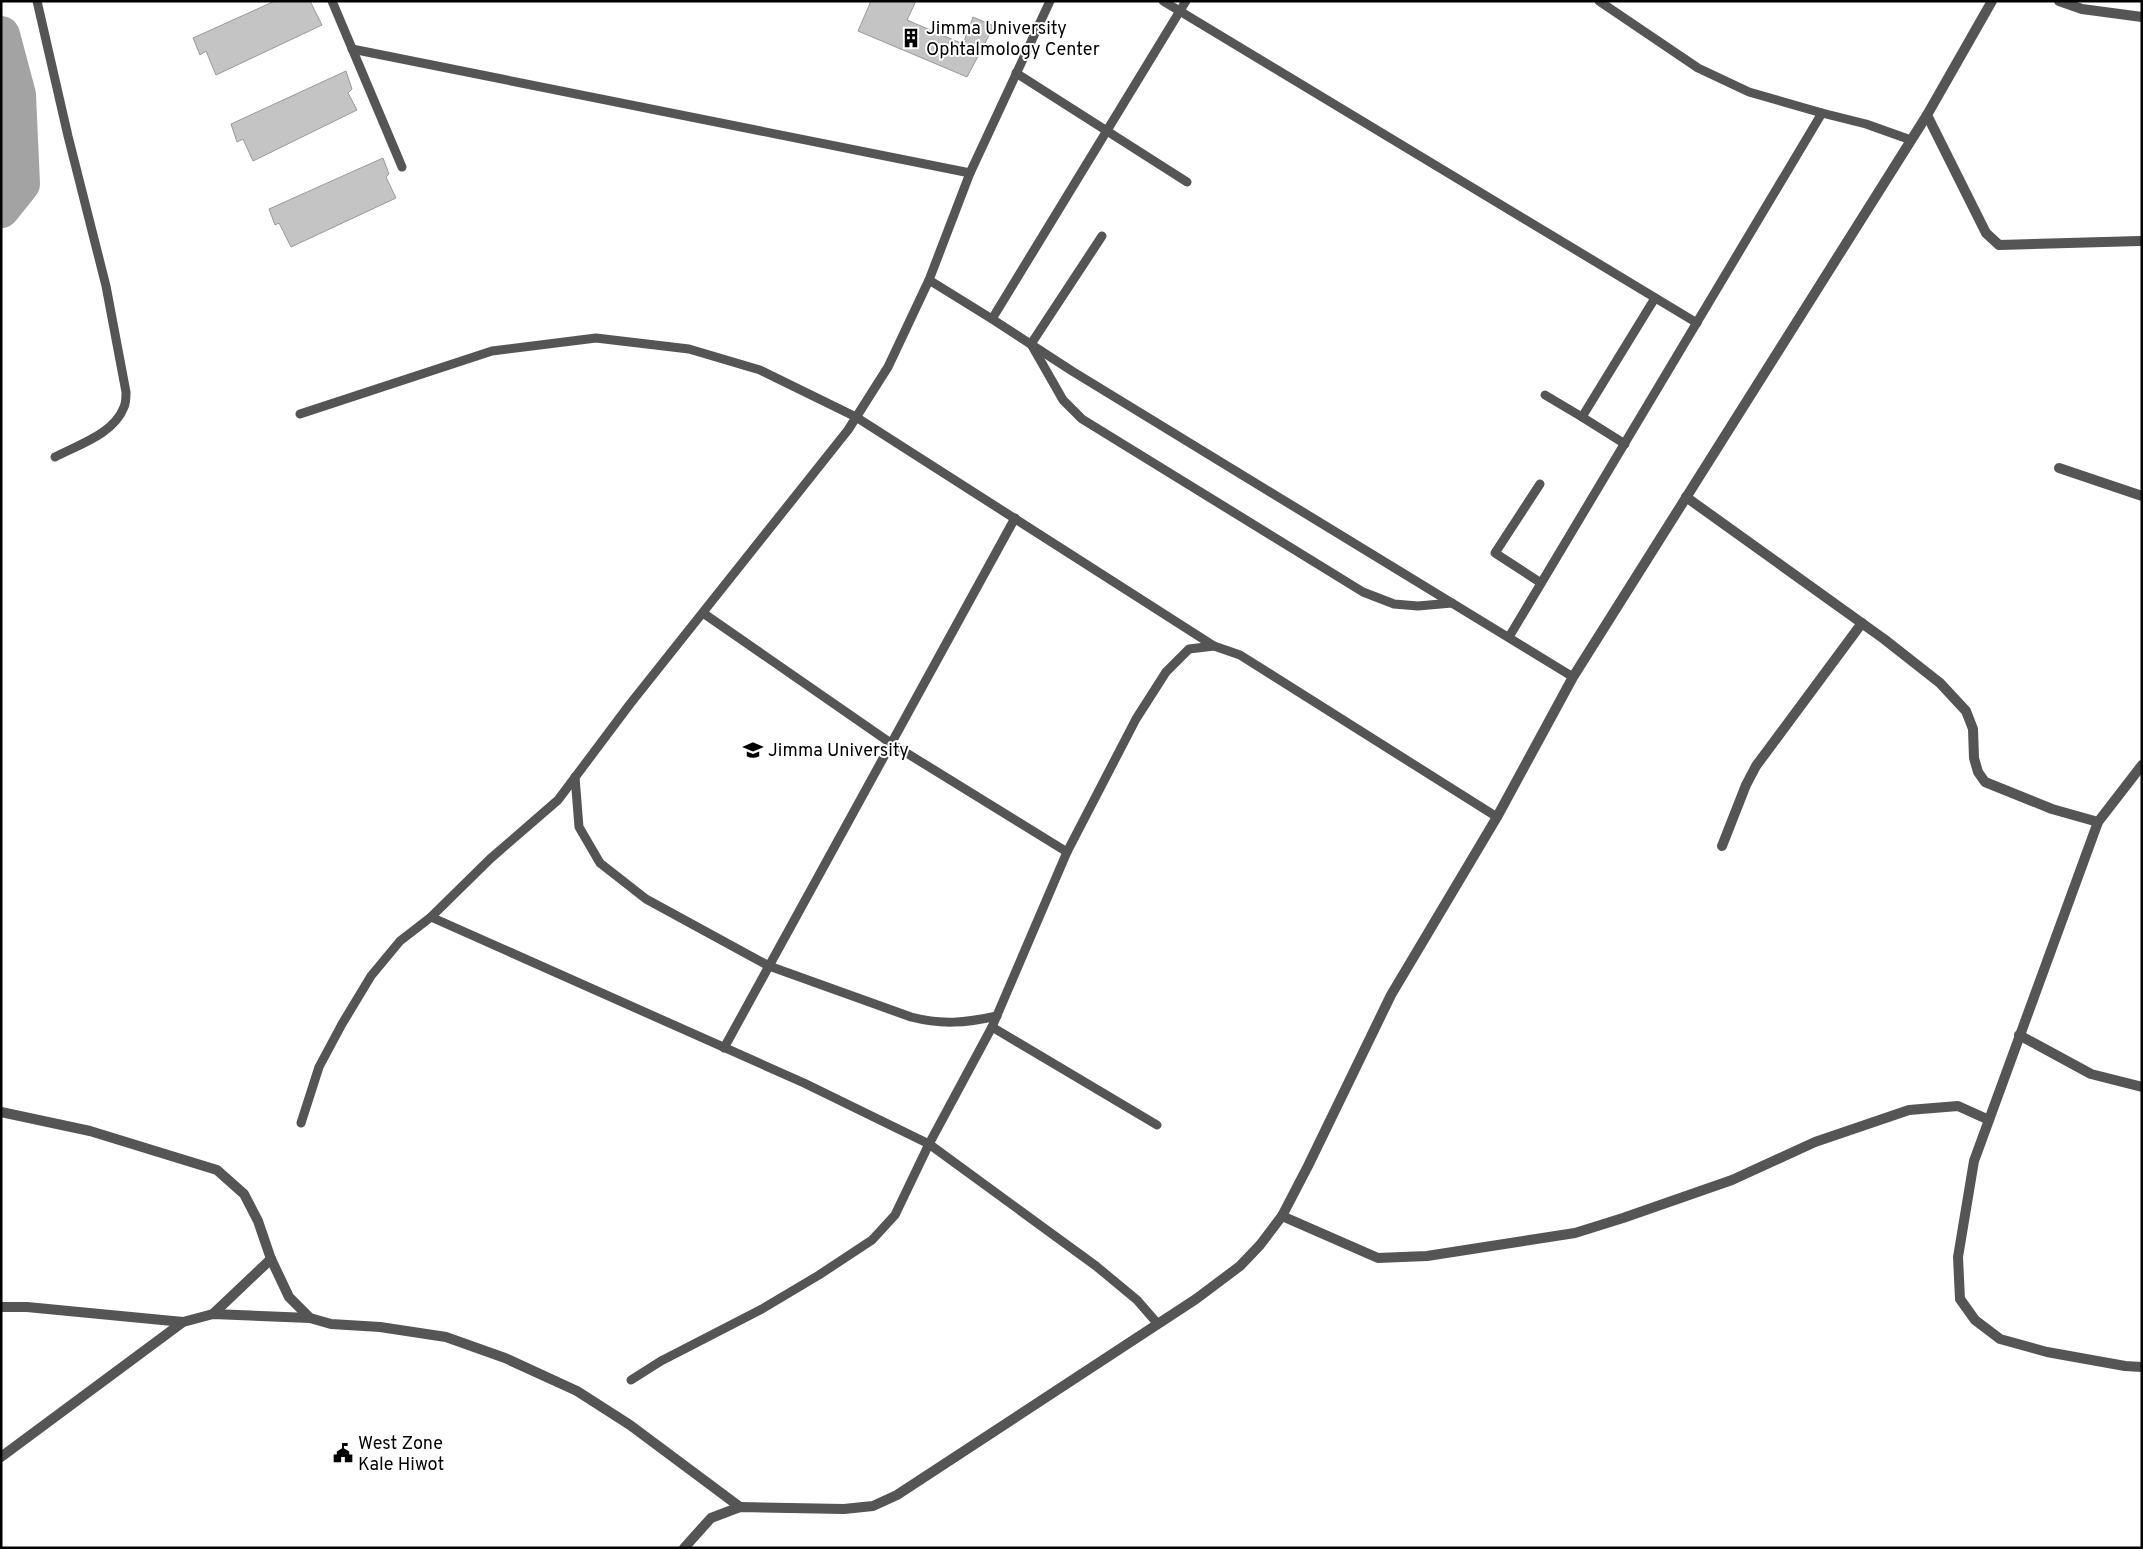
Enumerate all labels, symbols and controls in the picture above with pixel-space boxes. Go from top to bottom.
place label: Jimma University Ophtalmology Center [926,18,1100,62]
building icon: Jimma University Ophtalmology Center [900,27,922,49]
school or university icon: Jimma University [742,739,764,761]
place label: Jimma University [768,740,909,763]
place label: West Zone Kale Hiwot [358,1433,444,1477]
public building icon: West Zone Kale Hiwot [332,1442,354,1464]

